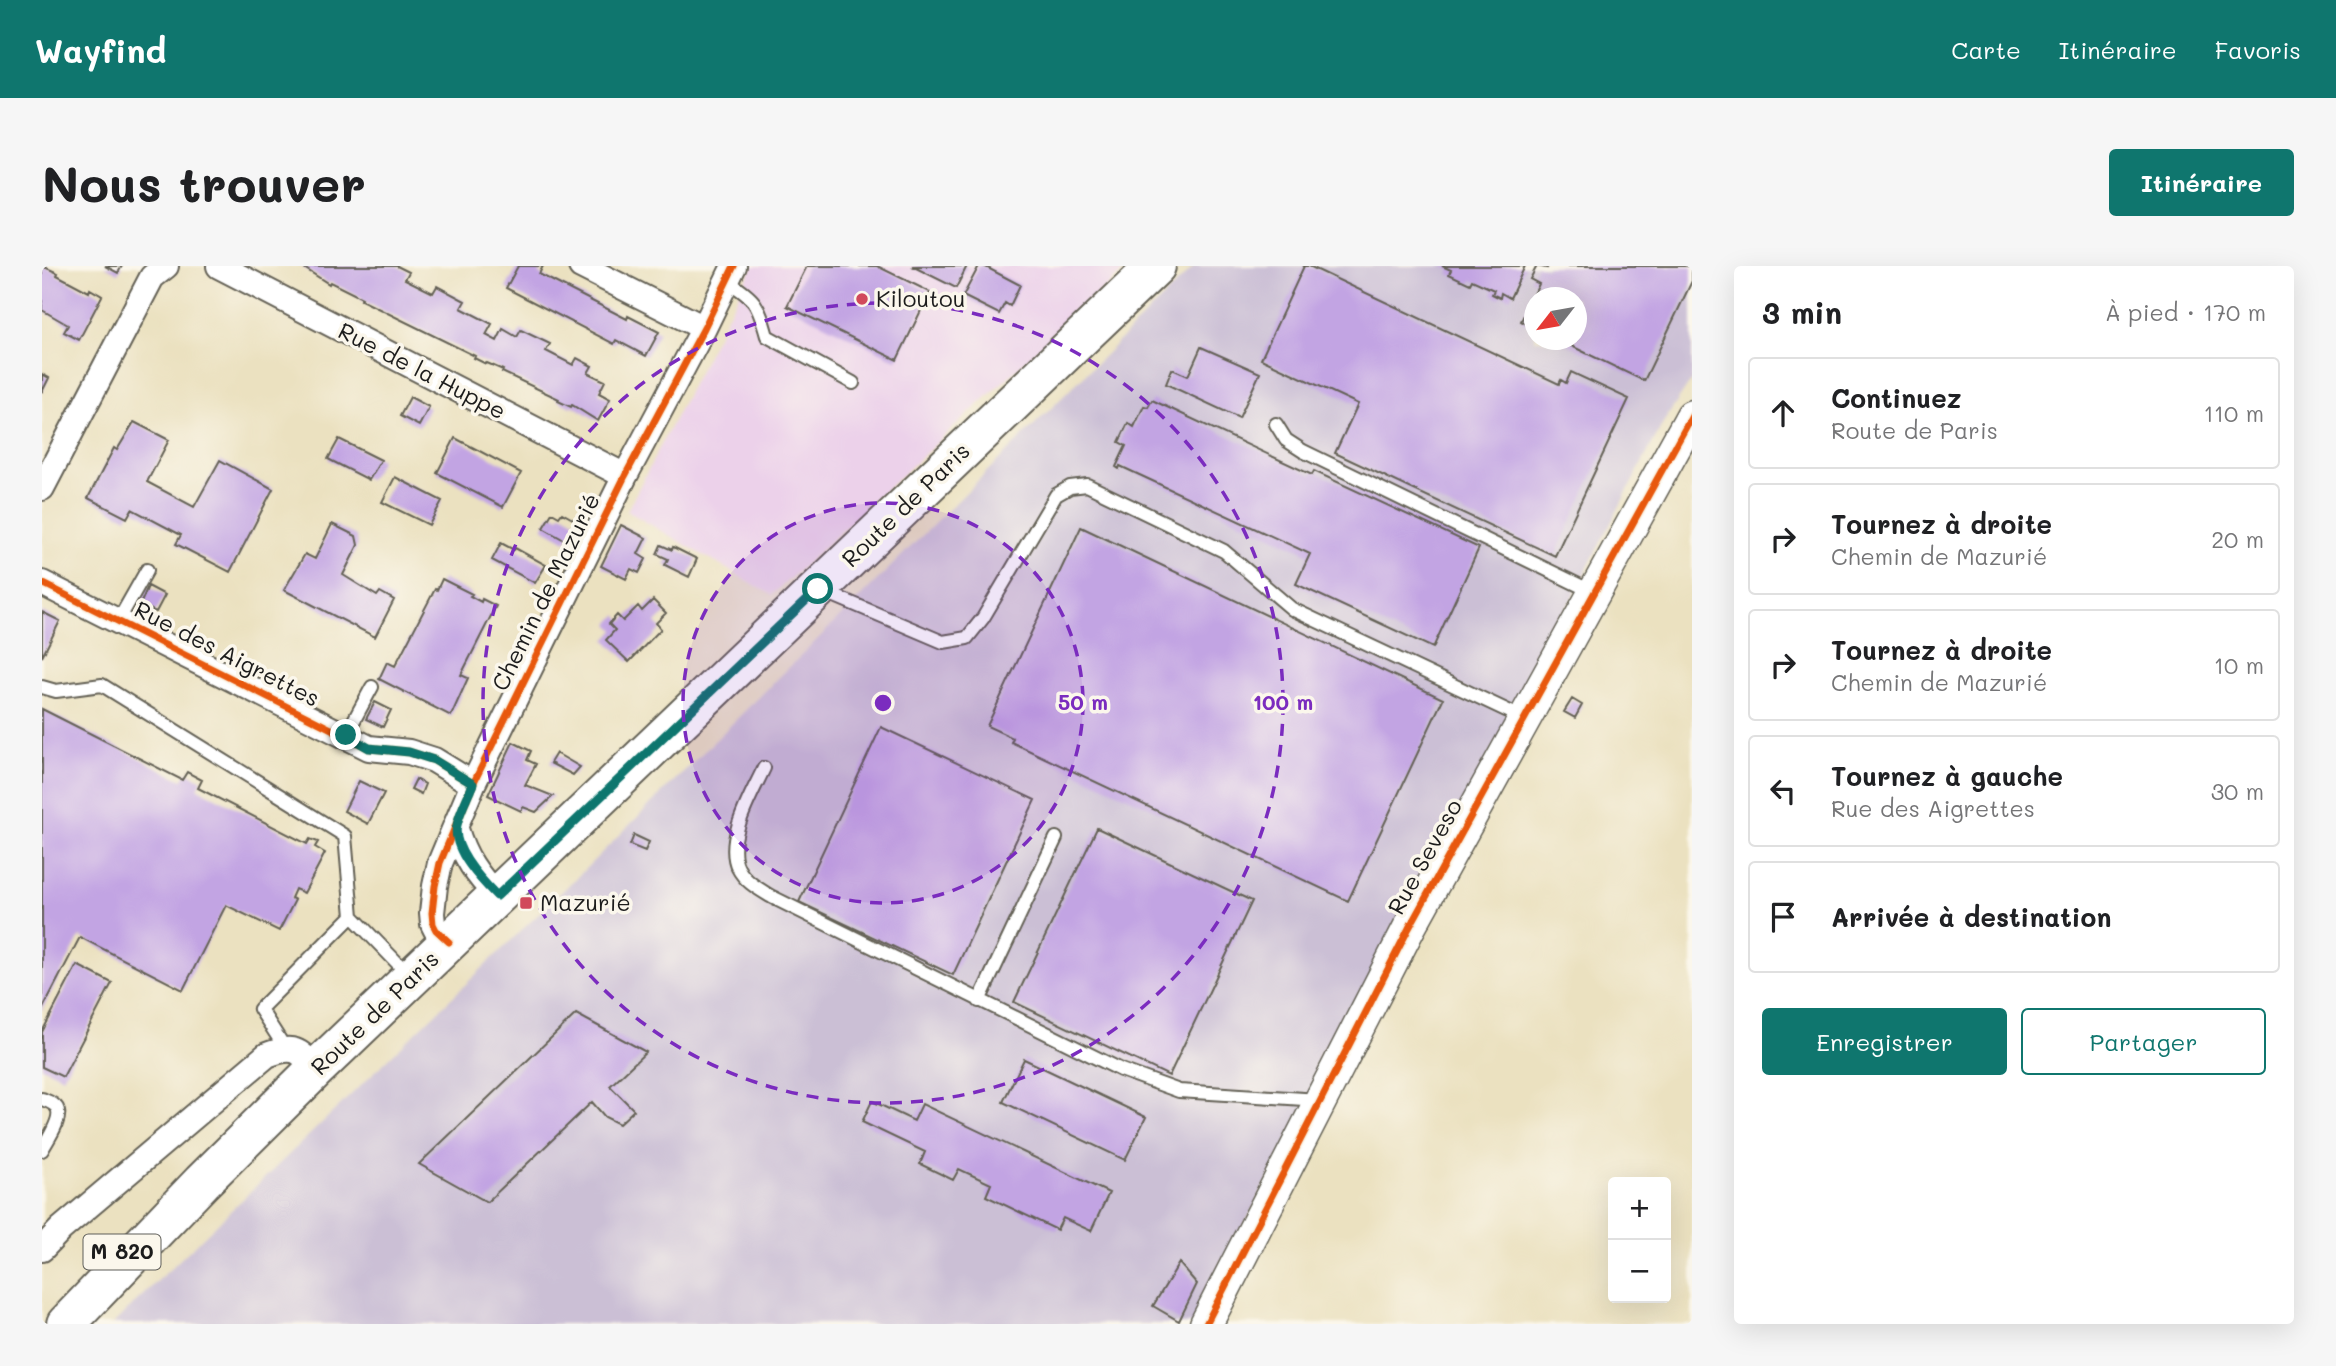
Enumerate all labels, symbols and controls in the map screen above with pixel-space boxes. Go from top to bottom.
text: Wayfind [35,28,166,71]
text: Carte [1951,34,2021,65]
text: Itinéraire [2059,34,2177,65]
text: Favoris [2215,34,2301,65]
button: Itinéraire [2109,149,2294,216]
text: Nous trouver [42,151,366,214]
place label: Kiloutou [876,283,965,313]
north arrow [1524,287,1587,350]
marker: Kiloutou [854,291,870,307]
text: 3 min [1762,292,1842,332]
text: À pied · 170 m [2105,297,2266,327]
street label: Rue de la Huppe [334,315,511,425]
text: Continuez [1831,381,1961,415]
icon: ahead [1764,394,1802,432]
text: 110 m [2204,398,2264,428]
text: Route de Paris [1831,415,1998,445]
street label: Route de Paris [835,435,976,573]
street label: Chemin de Mazurié [484,488,606,695]
text: Tournez à droite [1831,507,2052,541]
icon: right [1764,520,1802,558]
text: 20 m [2211,524,2264,554]
text: Chemin de Mazurié [1831,541,2047,571]
route start [802,573,833,604]
street label: Rue des Aigrettes [130,593,325,713]
text: Tournez à droite [1831,633,2052,667]
icon: right [1764,646,1802,684]
text: 10 m [2214,650,2264,680]
text: Chemin de Mazurié [1831,667,2047,697]
text: 50 m [1058,688,1108,715]
text: 100 m [1253,688,1313,715]
centre of rings [871,691,895,715]
route end [330,719,361,750]
text: Tournez à gauche [1831,759,2063,793]
icon: left [1764,772,1802,810]
text: 30 m [2211,776,2264,806]
text: Rue des Aigrettes [1831,793,2035,823]
street label: Rue Seveso [1380,794,1468,919]
place label: Mazurié [540,887,631,917]
marker: Mazurié [518,895,534,911]
icon: arrive [1764,898,1802,936]
text: Arrivée à destination [1831,900,2111,934]
street label: Route de Paris [304,943,445,1081]
button: Enregistrer [1762,1008,2007,1075]
button: Partager [2021,1008,2266,1075]
map controls [1608,1177,1671,1303]
button: + [1608,1177,1671,1240]
road number: M 820 [84,1234,161,1270]
button: − [1608,1240,1671,1303]

